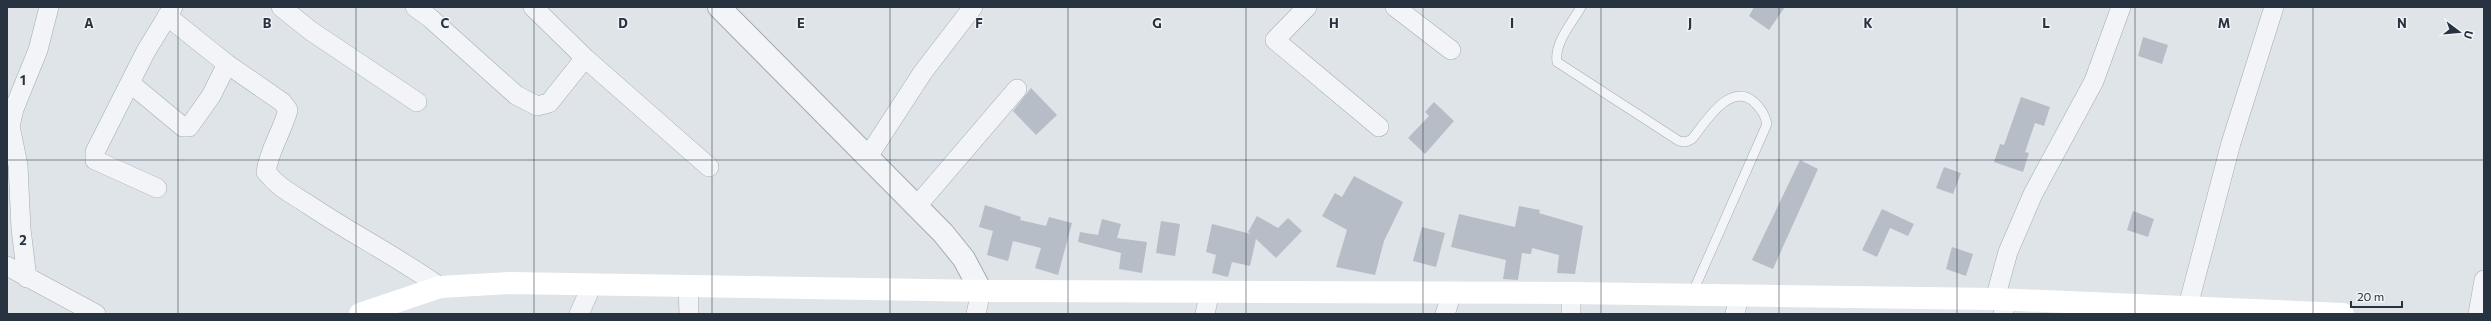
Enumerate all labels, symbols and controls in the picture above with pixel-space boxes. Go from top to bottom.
north arrow [2439,12,2479,52]
text: A [84,15,94,31]
text: B [263,15,272,31]
text: C [441,15,450,31]
text: D [618,15,628,31]
text: E [797,15,805,31]
text: F [975,15,983,31]
text: G [1152,15,1162,31]
text: H [1329,15,1339,31]
text: I [1510,15,1514,31]
text: J [1688,15,1692,31]
text: K [1863,15,1873,31]
text: L [2042,15,2050,31]
text: M [2218,15,2230,31]
text: N [2397,15,2407,31]
text: U [2462,29,2476,41]
text: 1 [20,72,26,88]
text: 2 [19,232,27,248]
scale bar [2351,283,2402,309]
text: 20 m [2357,289,2384,303]

